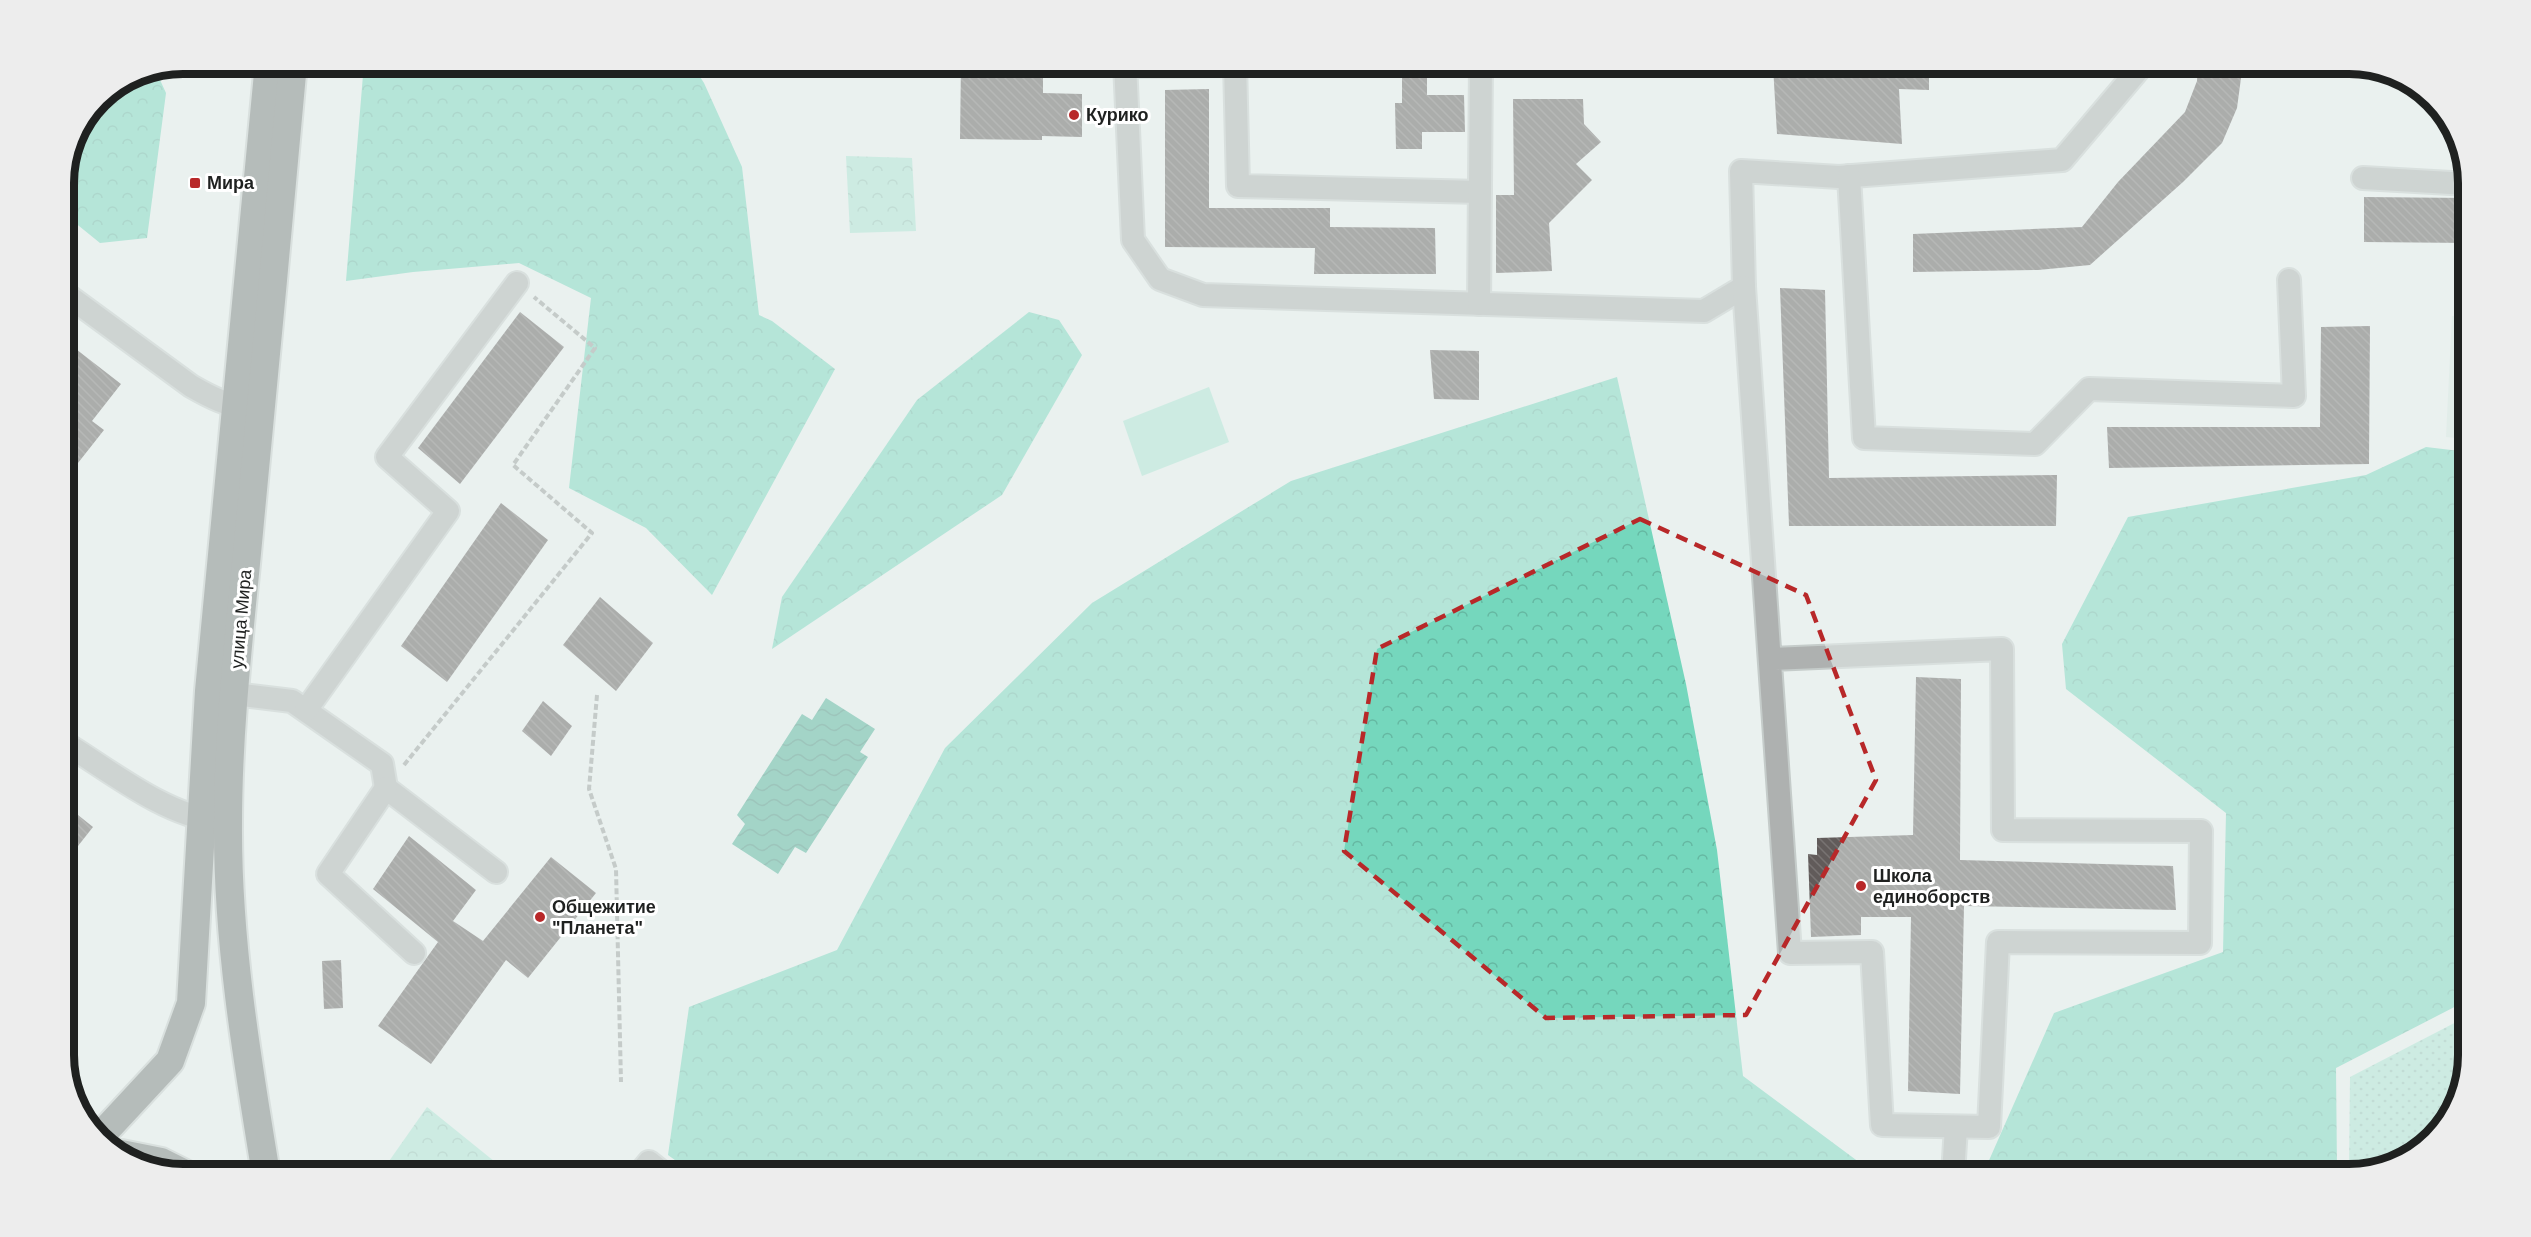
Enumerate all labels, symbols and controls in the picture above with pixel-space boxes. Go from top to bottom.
place label: Курико [1086,105,1149,125]
marker: Курико [1067,108,1081,122]
place label: Мира [207,173,255,193]
marker: Мира [188,176,202,190]
street label: улица Мира [227,568,255,669]
place label: Школа единоборств [1873,866,1990,907]
marker: Школа единоборств [1854,879,1868,893]
place label: Общежитие "Планета" [552,897,656,938]
marker: Общежитие "Планета" [533,910,547,924]

